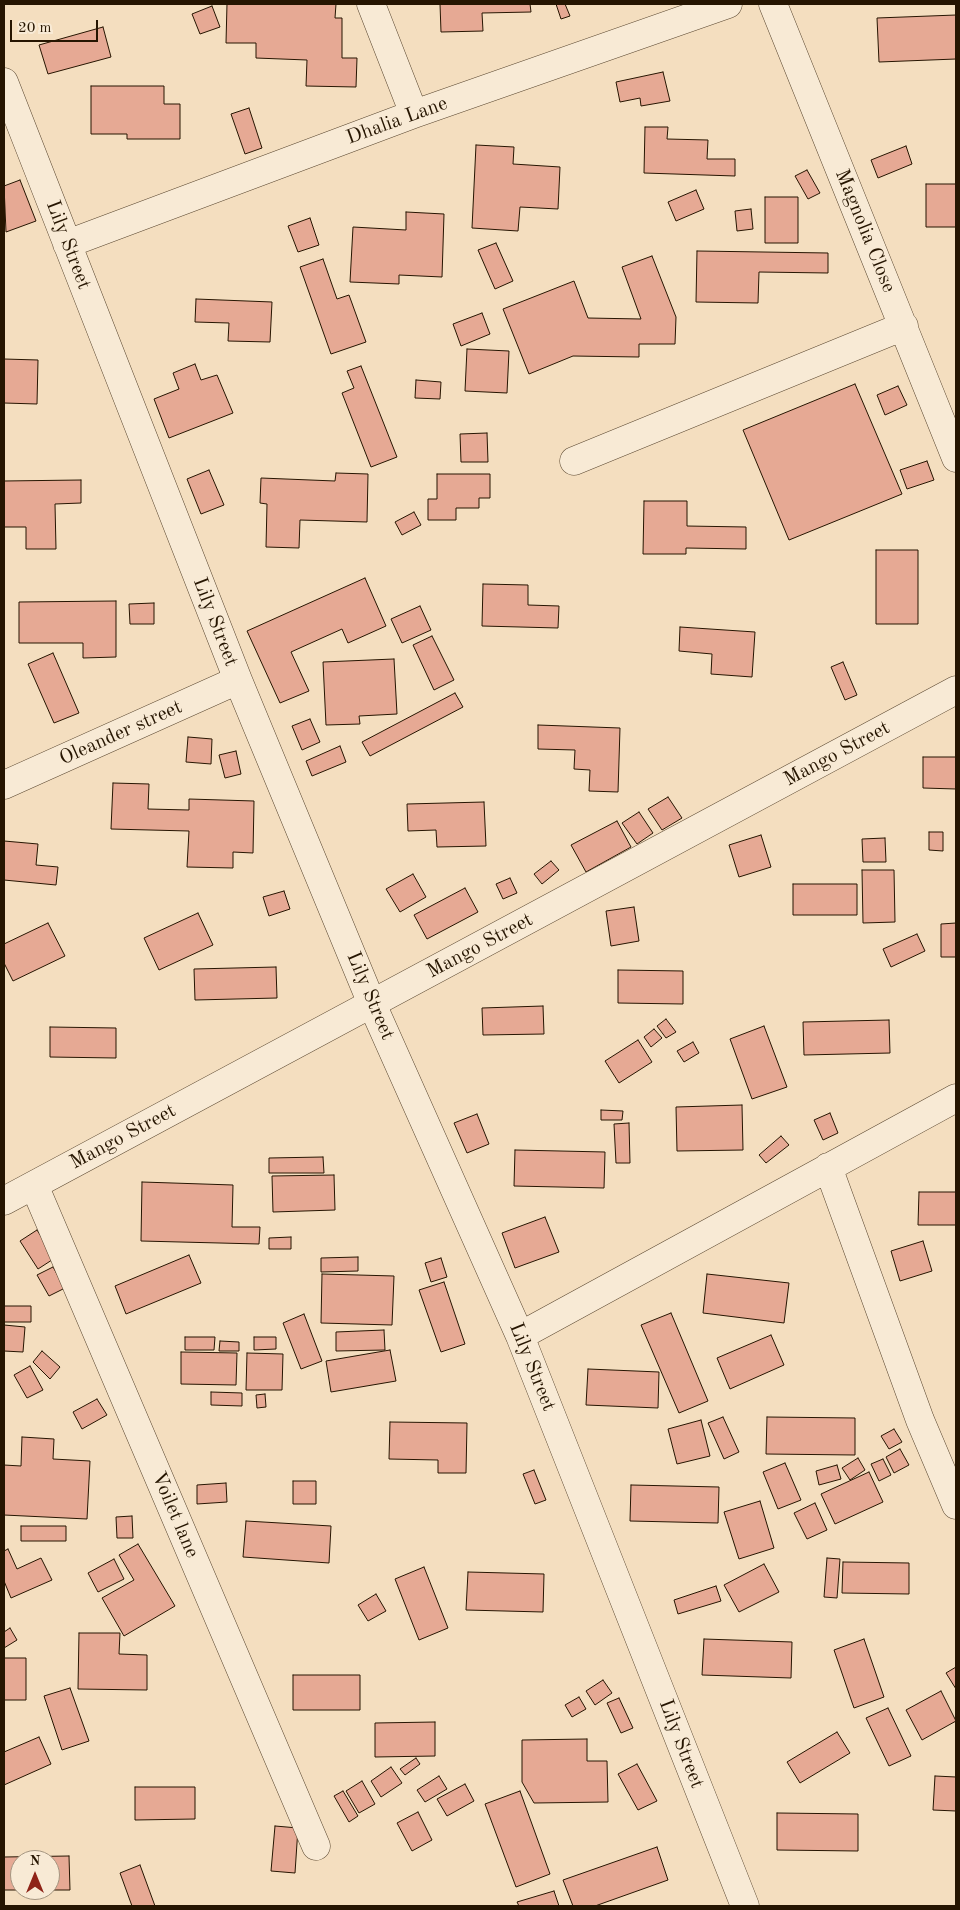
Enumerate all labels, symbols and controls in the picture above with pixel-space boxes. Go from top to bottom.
scale bar [12,10,100,42]
text: 20 m [18,21,52,36]
street label: Dhalia Lane [343,92,451,150]
street label: Magnolia Close [829,166,901,296]
street label: Lily Street [40,197,96,293]
street label: Lily Street [187,574,243,670]
street label: Oleander street [56,695,186,771]
street label: Mango Street [780,716,894,792]
street label: Mango Street [423,908,537,984]
street label: Lily Street [341,948,399,1044]
street label: Mango Street [66,1099,180,1175]
street label: Lily Street [503,1319,561,1415]
street label: Voilet lane [146,1468,204,1562]
street label: Lily Street [653,1696,709,1792]
north arrow [10,1850,60,1900]
text: N [30,1854,40,1868]

